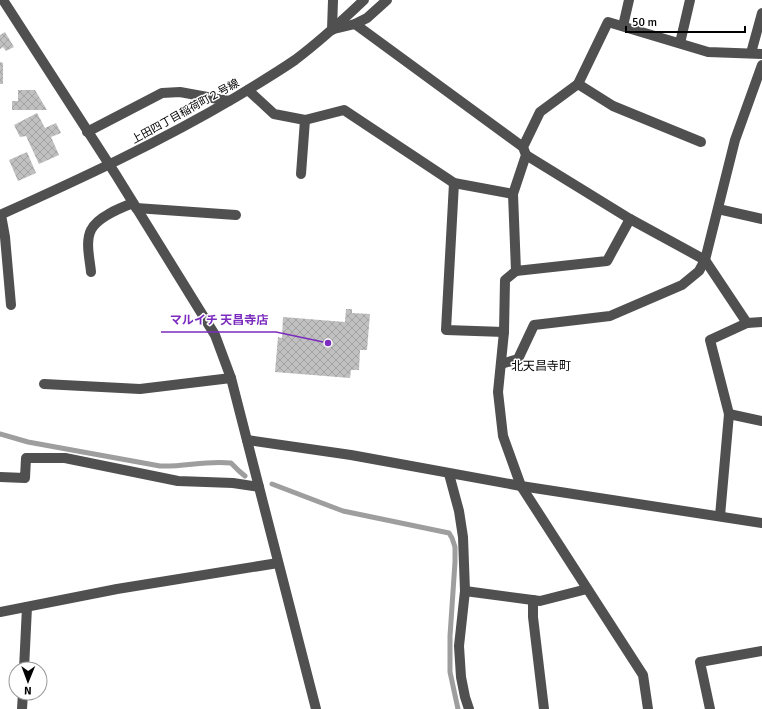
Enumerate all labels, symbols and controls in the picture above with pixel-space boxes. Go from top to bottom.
scale bar [626,8,745,34]
text: 50 m [632,15,657,30]
street label: 上田四丁目稲荷町２号線 [129,76,241,146]
callout: マルイチ 天昌寺店 [161,308,276,332]
text: マルイチ 天昌寺店 [170,313,268,328]
district label: 北天昌寺町 [511,359,571,374]
north arrow [8,661,48,701]
text: N [24,684,32,697]

